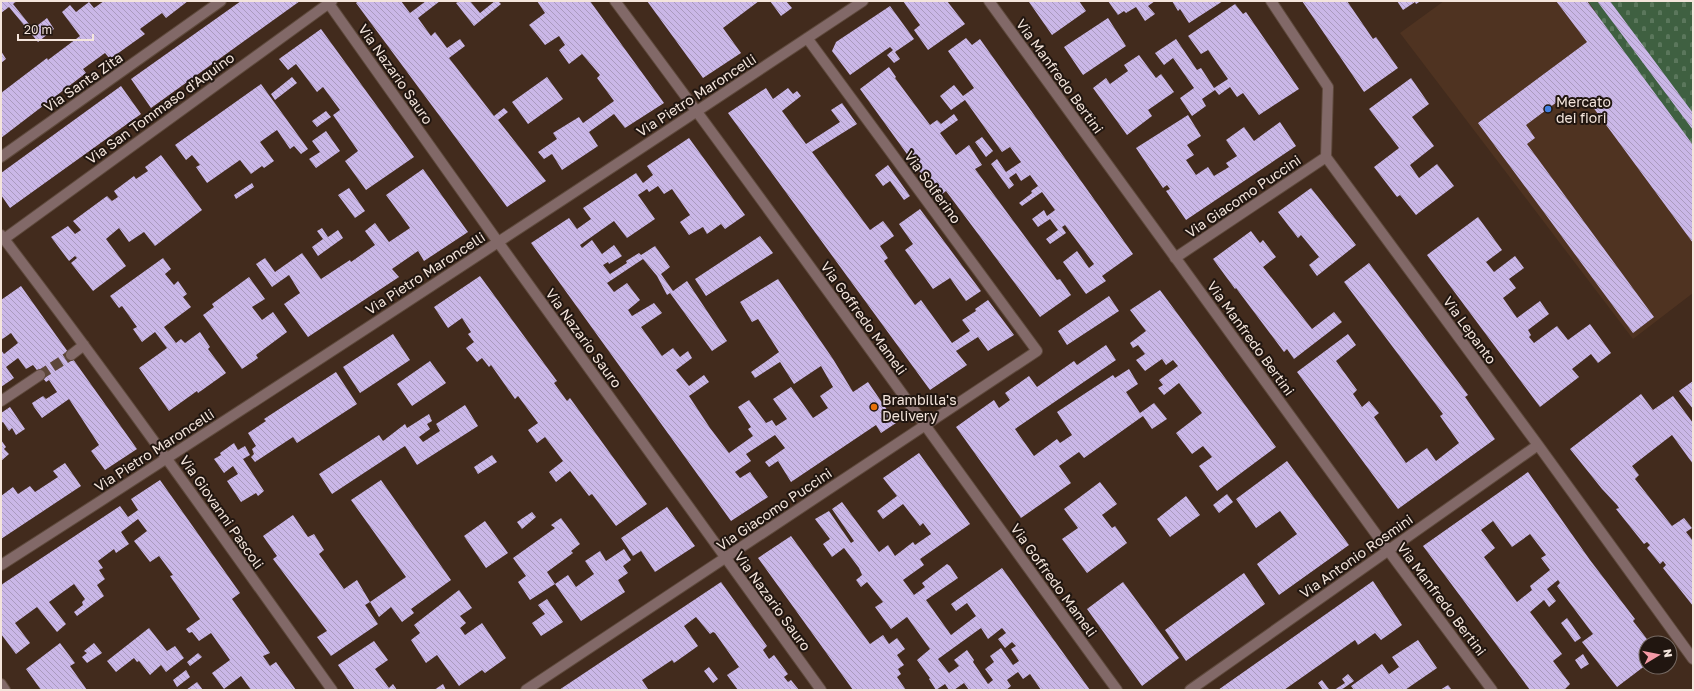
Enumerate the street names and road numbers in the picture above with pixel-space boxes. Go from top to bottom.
street label: Via Manfredo Bertini [1013,16,1107,136]
street label: Via Nazario Sauro [355,21,437,127]
street label: Via Santa Zita [40,48,126,116]
street label: Via San Tommaso d'Aquino [83,49,237,167]
street label: Via Pietro Maroncelli [633,50,759,140]
street label: Via Solferino [901,147,965,227]
street label: Via Giacomo Puccini [1182,151,1304,241]
street label: Via Pietro Maroncelli [362,228,488,318]
street label: Via Goffredo Mameli [817,258,911,378]
street label: Via Manfredo Bertini [1204,278,1298,398]
street label: Via Nazario Sauro [542,285,626,391]
street label: Via Lepanto [1440,293,1500,367]
street label: Via Pietro Maroncelli [91,405,217,495]
street label: Via Giovanni Pascoli [176,452,268,572]
street label: Via Giacomo Puccini [713,464,835,554]
street label: Via Antonio Rosmini [1296,511,1416,601]
street label: Via Goffredo Mameli [1007,520,1101,640]
street label: Via Manfredo Bertini [1394,539,1490,659]
street label: Via Nazario Sauro [731,548,815,654]

